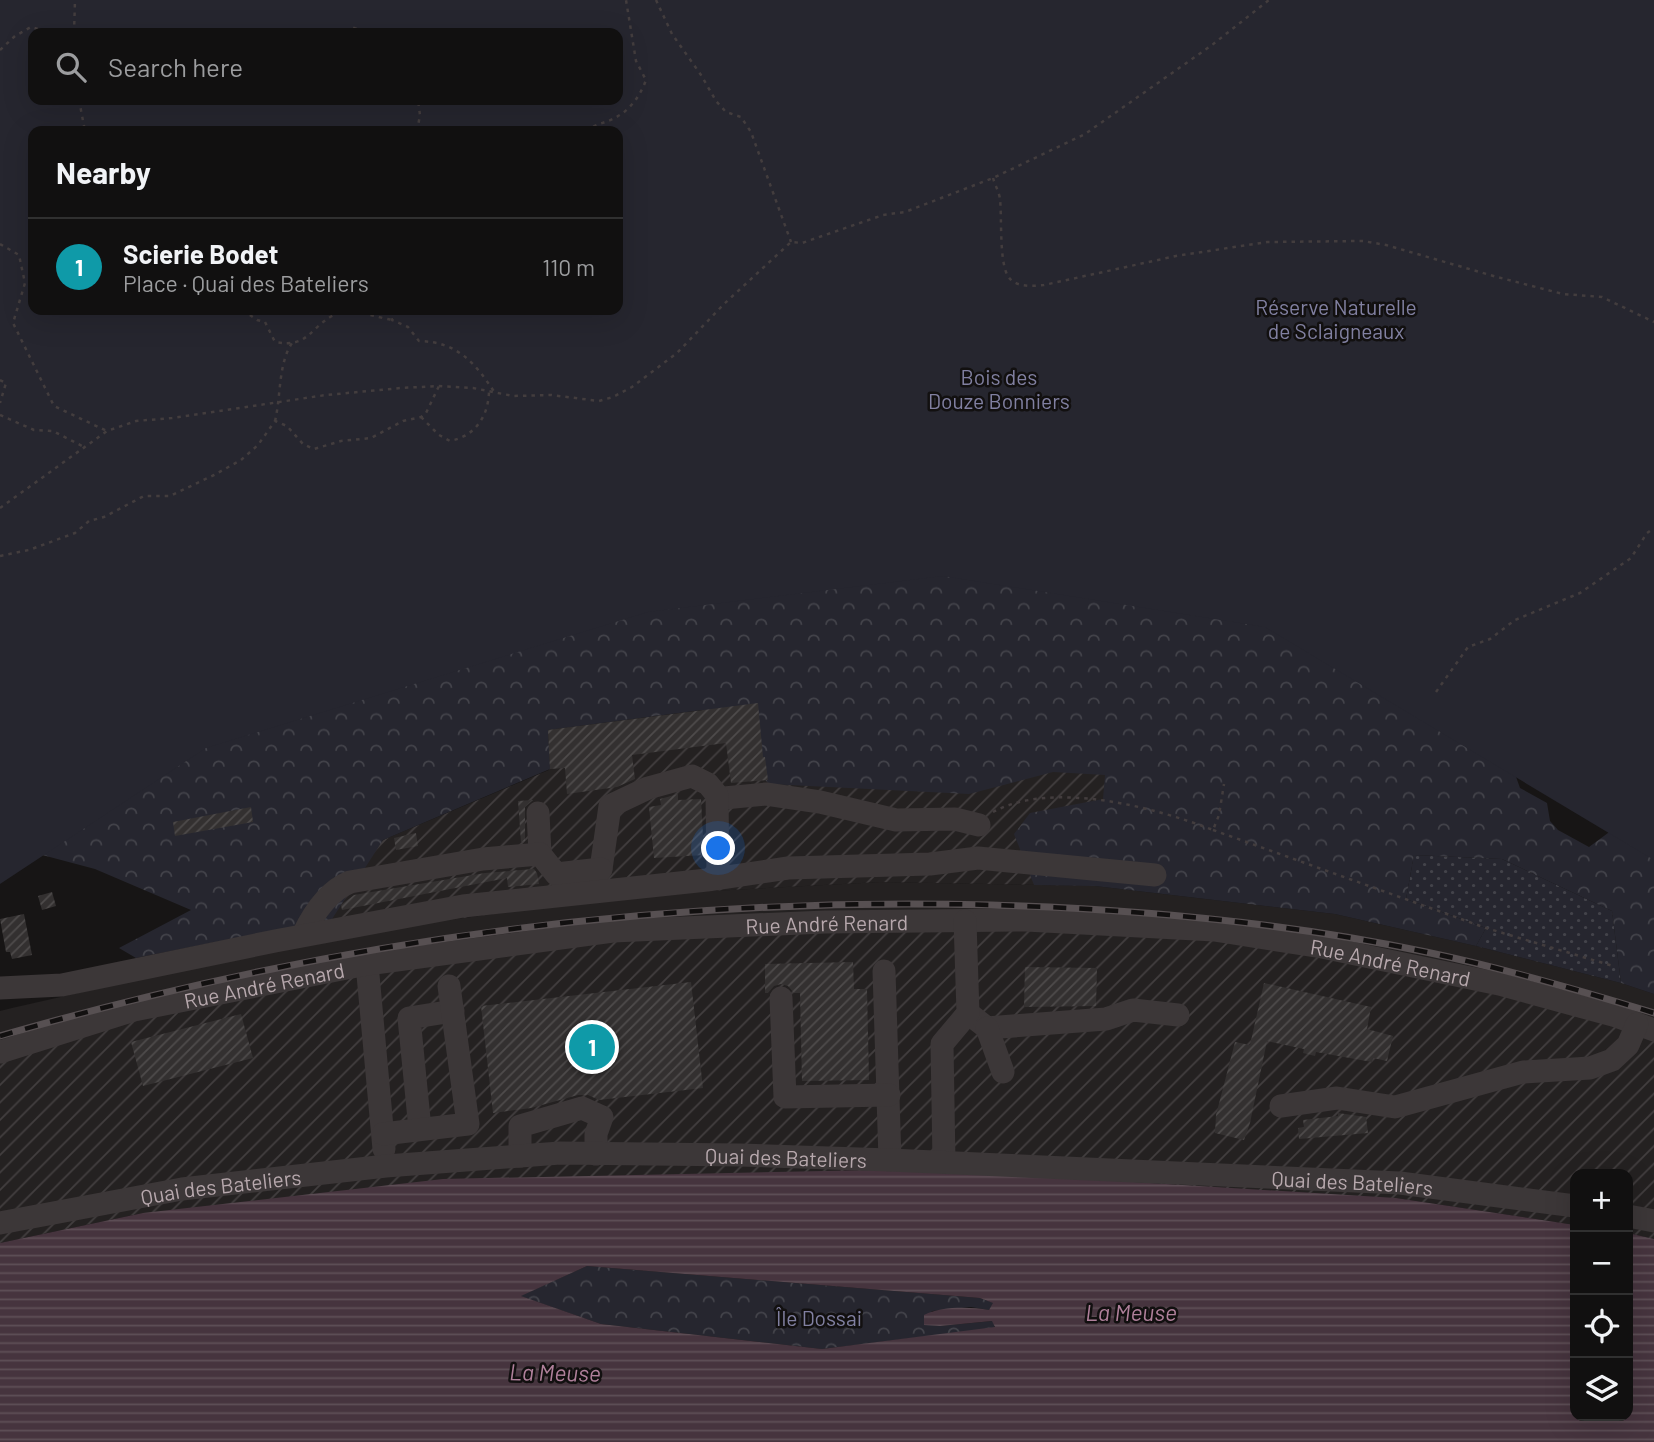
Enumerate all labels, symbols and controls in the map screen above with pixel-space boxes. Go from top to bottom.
search box [28,28,623,105]
icon: search [52,48,90,86]
text: Search here [108,51,243,82]
text: Nearby [56,154,151,190]
text: Scierie Bodet [123,238,278,269]
text: 1 [75,253,83,281]
text: 110 m [542,253,595,281]
text: Place · Quai des Bateliers [123,269,369,297]
park label: Réserve Naturelle de Sclaigneaux [1255,294,1417,343]
park label: Bois des Douze Bonniers [928,364,1070,413]
your location [701,831,735,865]
street label: Rue André Renard [745,909,908,938]
street label: Rue André Renard [1309,933,1473,990]
street label: Rue André Renard [182,956,346,1012]
pin: 1 [569,1021,615,1073]
street label: Quai des Bateliers [705,1142,867,1172]
street label: Quai des Bateliers [138,1163,302,1209]
street label: Quai des Bateliers [1271,1165,1435,1200]
map controls [1570,1169,1633,1421]
button: + [1570,1169,1633,1232]
button: − [1570,1232,1633,1295]
button: locate [1570,1295,1633,1358]
water label: La Meuse [1085,1298,1177,1326]
park label: Île Dossai [776,1305,862,1330]
water label: La Meuse [509,1357,601,1387]
button: layers [1570,1358,1633,1421]

